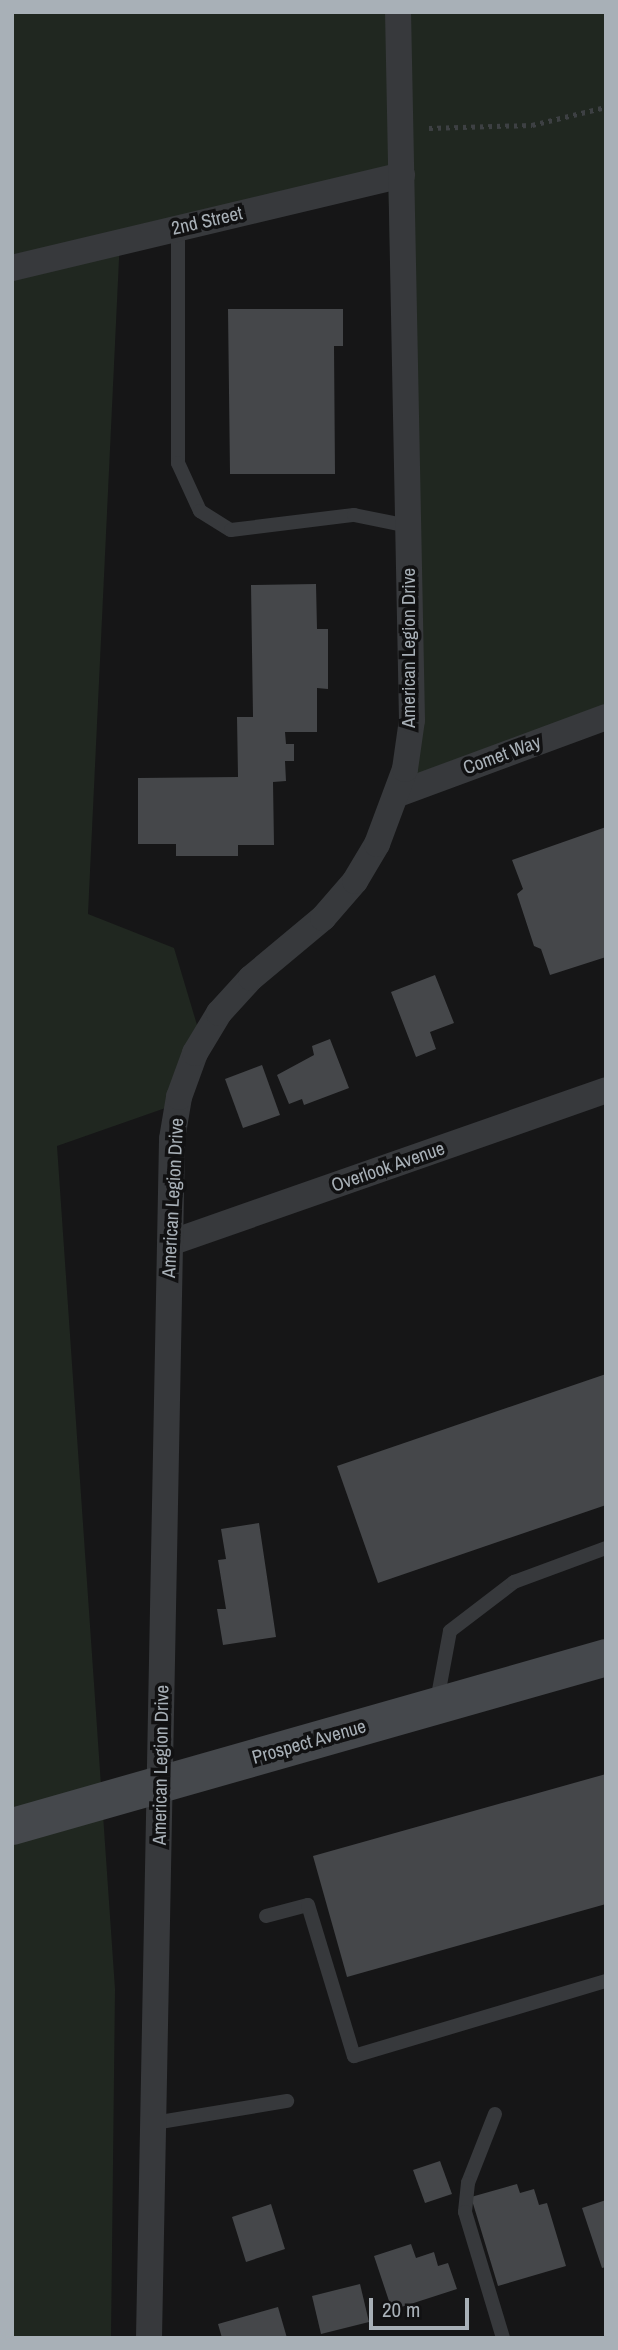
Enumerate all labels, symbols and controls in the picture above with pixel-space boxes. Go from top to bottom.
street label: 2nd Street [169,202,245,240]
street label: American Legion Drive [398,568,420,728]
street label: Comet Way [460,730,544,780]
street label: American Legion Drive [157,1117,189,1279]
street label: Overlook Avenue [328,1137,448,1197]
street label: American Legion Drive [148,1685,174,1845]
street label: Prospect Avenue [249,1715,369,1769]
scale bar [373,2284,473,2328]
text: 20 m [382,2295,420,2324]

